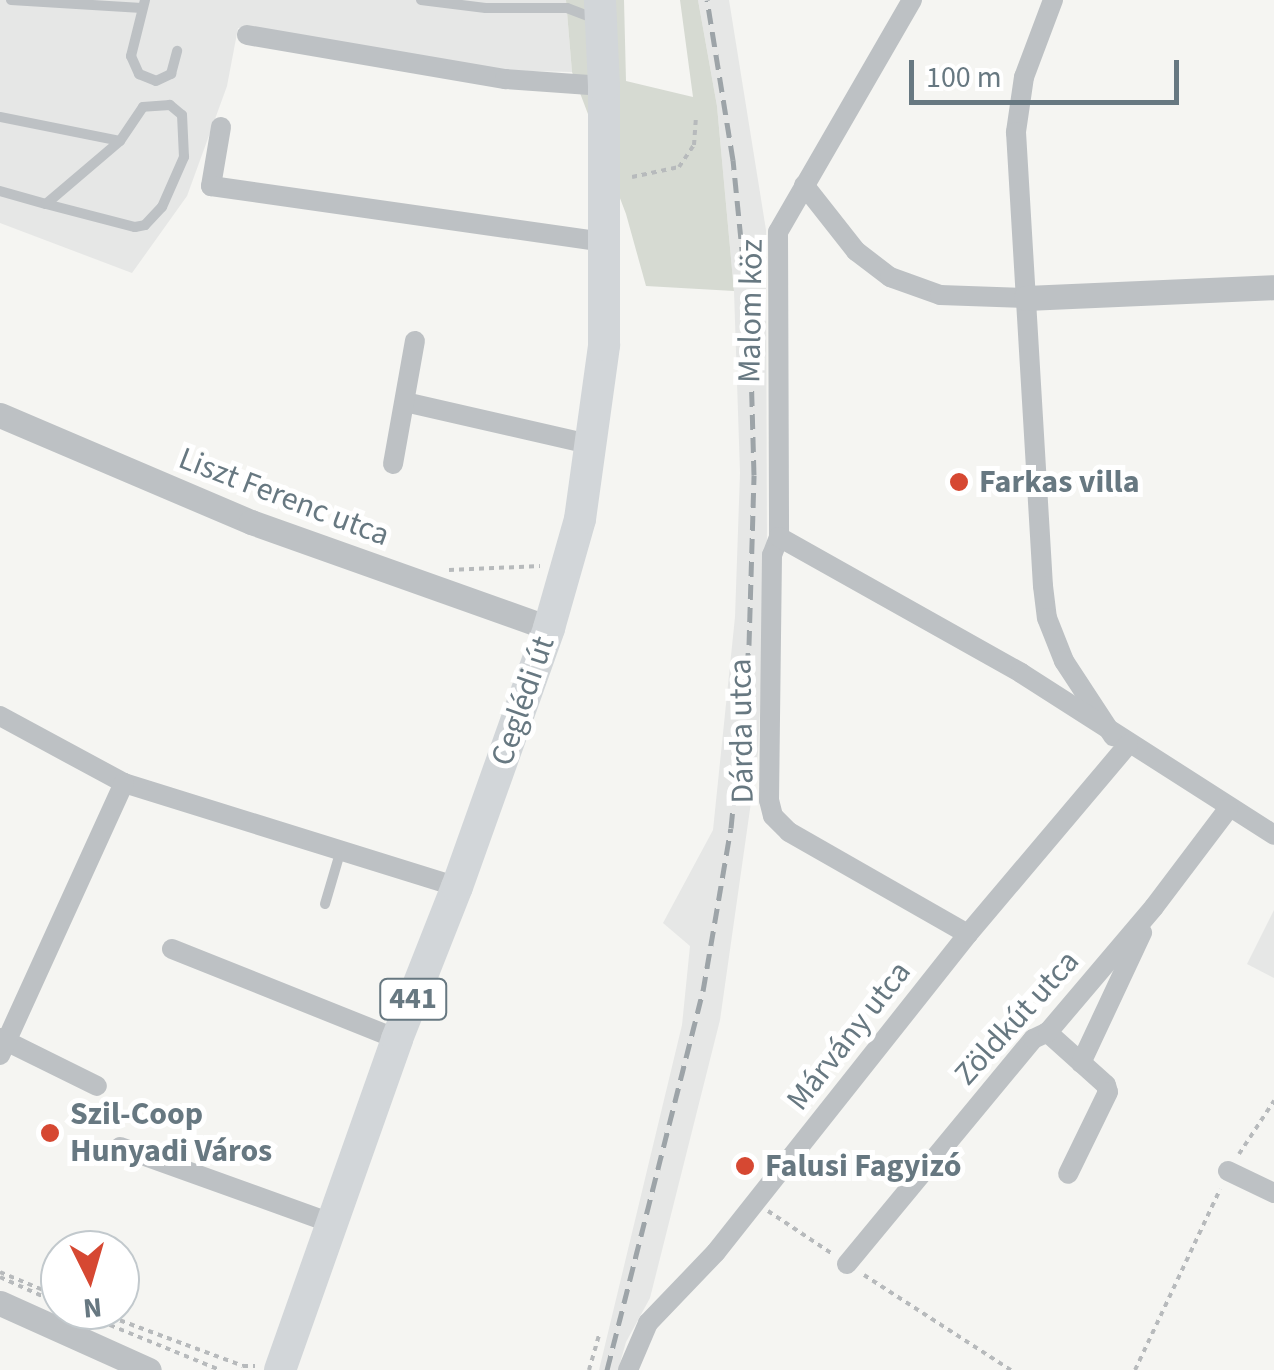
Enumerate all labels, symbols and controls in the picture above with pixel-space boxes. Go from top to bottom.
scale bar [914,40,1184,102]
text: 100 m [926,56,1002,99]
street label: Malom köz [731,239,771,383]
street label: Liszt Ferenc utca [173,439,395,555]
place label: Farkas villa [979,463,1140,501]
marker: Farkas villa [948,471,970,493]
street label: Ceglédi út [483,631,563,771]
street label: Dárda utca [722,658,762,804]
street label: Zöldkút utca [947,943,1087,1093]
street label: Márvány utca [779,954,919,1118]
road number: 441 [378,974,448,1024]
place label: Szil-Coop Hunyadi Város [70,1096,272,1171]
marker: Szil-Coop Hunyadi Város [39,1122,61,1144]
place label: Falusi Fagyizó [765,1147,961,1185]
marker: Falusi Fagyizó [734,1155,756,1177]
north arrow [40,1230,140,1330]
text: N [81,1287,103,1329]

